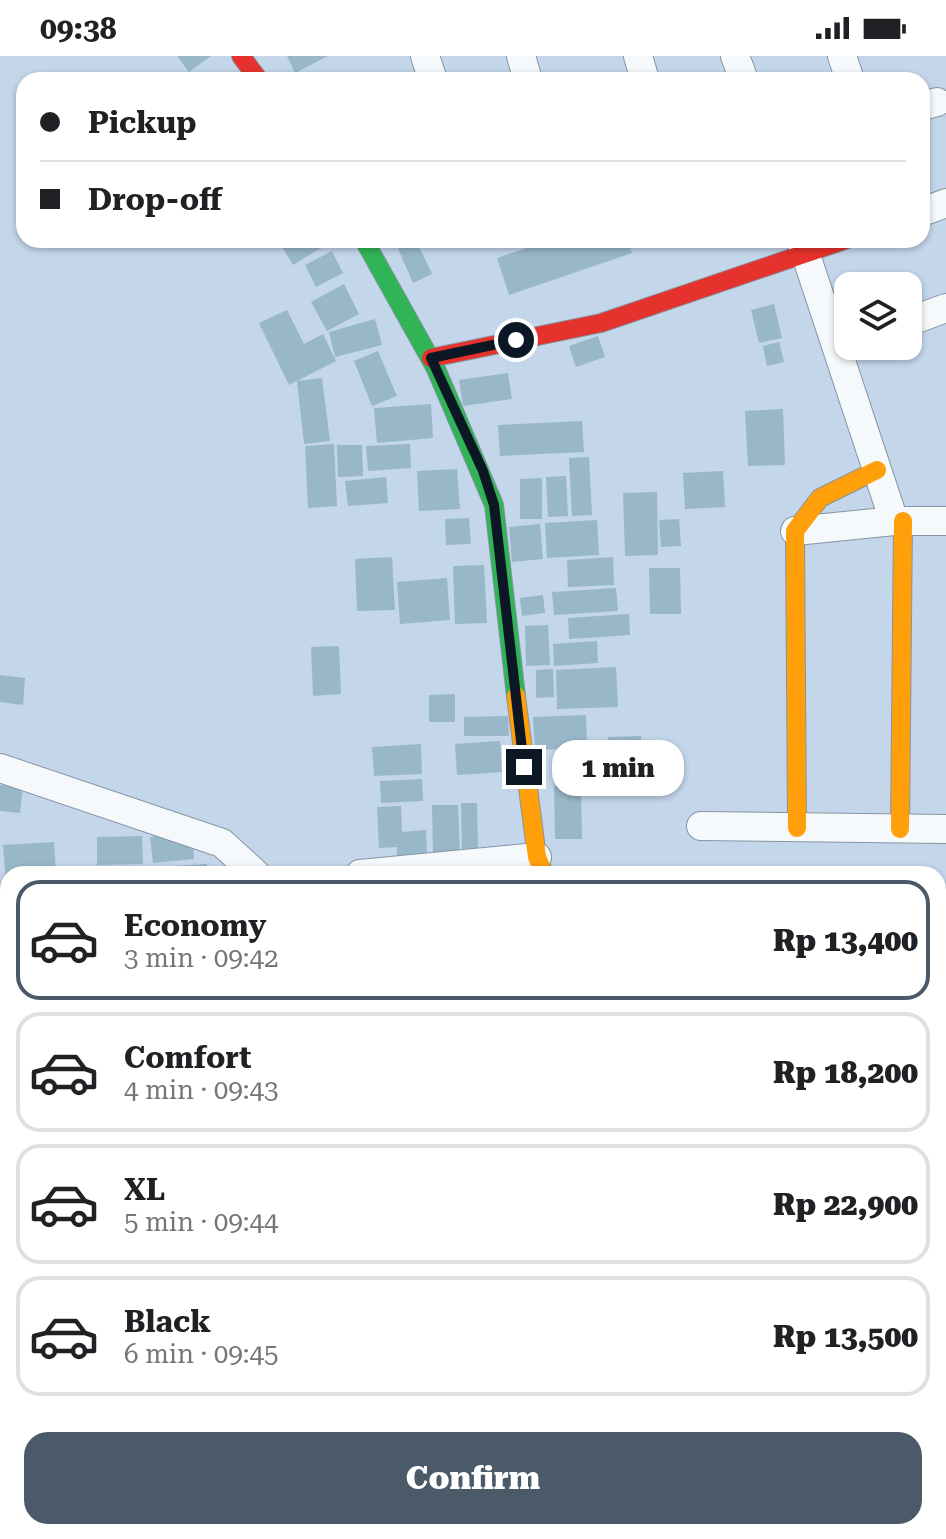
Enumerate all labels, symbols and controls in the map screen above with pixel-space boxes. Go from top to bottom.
text: 09:38 [40,11,117,46]
text: Pickup [88,105,196,140]
text: Drop-off [88,182,222,217]
map controls [834,272,922,360]
button: layers [834,272,922,360]
route start [498,322,534,358]
callout: 1 min [552,739,684,795]
route end [506,749,542,785]
text: 1 min [581,753,655,783]
icon: car [28,904,100,976]
text: Economy [124,908,266,943]
text: Rp 13,400 [773,923,918,958]
text: 3 min · 09:42 [124,943,279,973]
icon: car [28,1036,100,1108]
text: Comfort [124,1040,251,1075]
text: Rp 18,200 [773,1055,918,1090]
text: 4 min · 09:43 [124,1075,279,1105]
icon: car [28,1168,100,1240]
text: XL [124,1172,165,1207]
text: Rp 22,900 [773,1187,918,1222]
text: 5 min · 09:44 [124,1207,279,1237]
icon: car [28,1300,100,1372]
text: Black [124,1304,211,1339]
text: Rp 13,500 [773,1319,918,1354]
text: 6 min · 09:45 [124,1339,279,1369]
button: Confirm [24,1432,922,1524]

